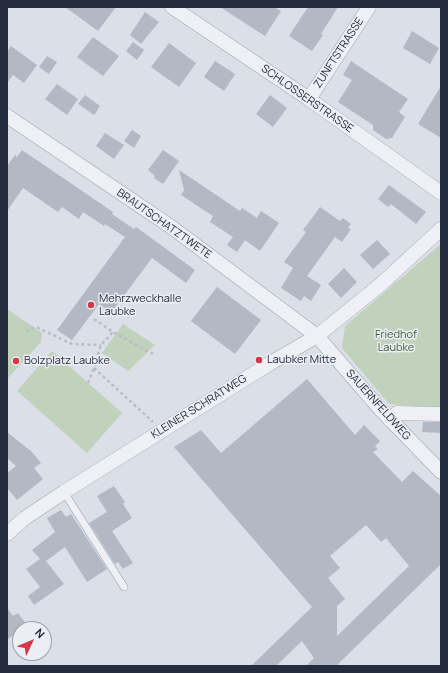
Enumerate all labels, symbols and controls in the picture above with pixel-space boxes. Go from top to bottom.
street label: ZUNFTSTRASSE [311,15,367,91]
street label: SCHLOSSERSTRASSE [258,62,356,136]
street label: BRAUTSCHATZTWETE [114,186,214,262]
place label: Mehrzweckhalle Laubke [99,292,181,318]
marker: Mehrzweckhalle Laubke [86,300,96,310]
park label: Friedhof Laubke [375,328,417,354]
place label: Laubker Mitte [267,353,336,367]
place label: Bolzplatz Laubke [24,354,110,368]
marker: Laubker Mitte [254,355,264,365]
marker: Bolzplatz Laubke [11,356,21,366]
street label: SAUERNFELDWEG [343,367,413,443]
street label: KLEINER SCHRATWEG [149,372,249,442]
north arrow [12,621,52,661]
text: N [32,625,48,641]

